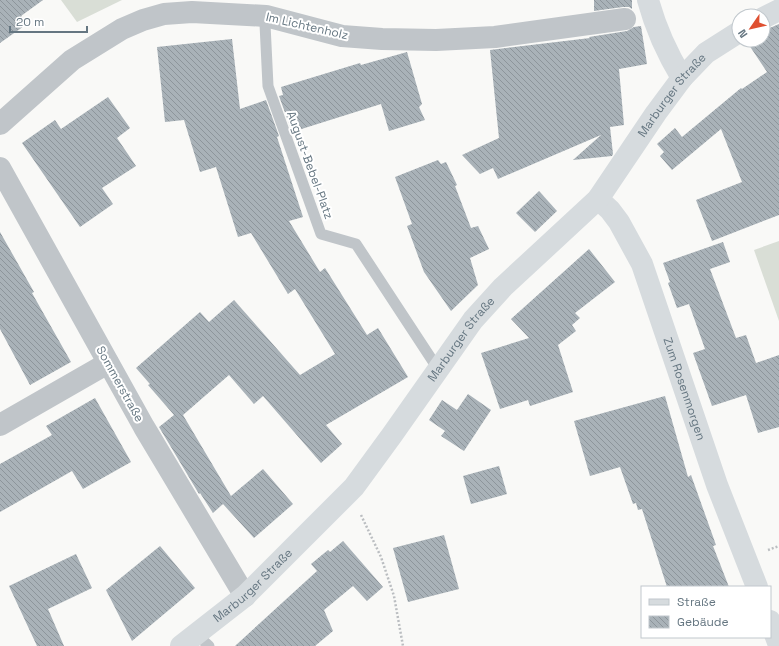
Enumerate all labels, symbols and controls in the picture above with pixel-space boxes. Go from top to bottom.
scale bar [10,8,87,34]
north arrow [731,8,771,48]
street label: Im Lichtenholz [264,9,350,43]
text: 20 m [16,14,44,30]
text: N [735,27,751,41]
street label: Marburger Straße [634,50,709,140]
street label: August-Bebel-Platz [283,109,337,221]
street label: Marburger Straße [424,293,498,385]
street label: Zum Rosenmorgen [659,335,709,442]
street label: Sommerstraße [93,343,147,425]
street label: Marburger Straße [210,545,296,626]
legend [641,586,771,638]
text: Straße [677,594,716,610]
text: Gebäude [677,614,729,630]

